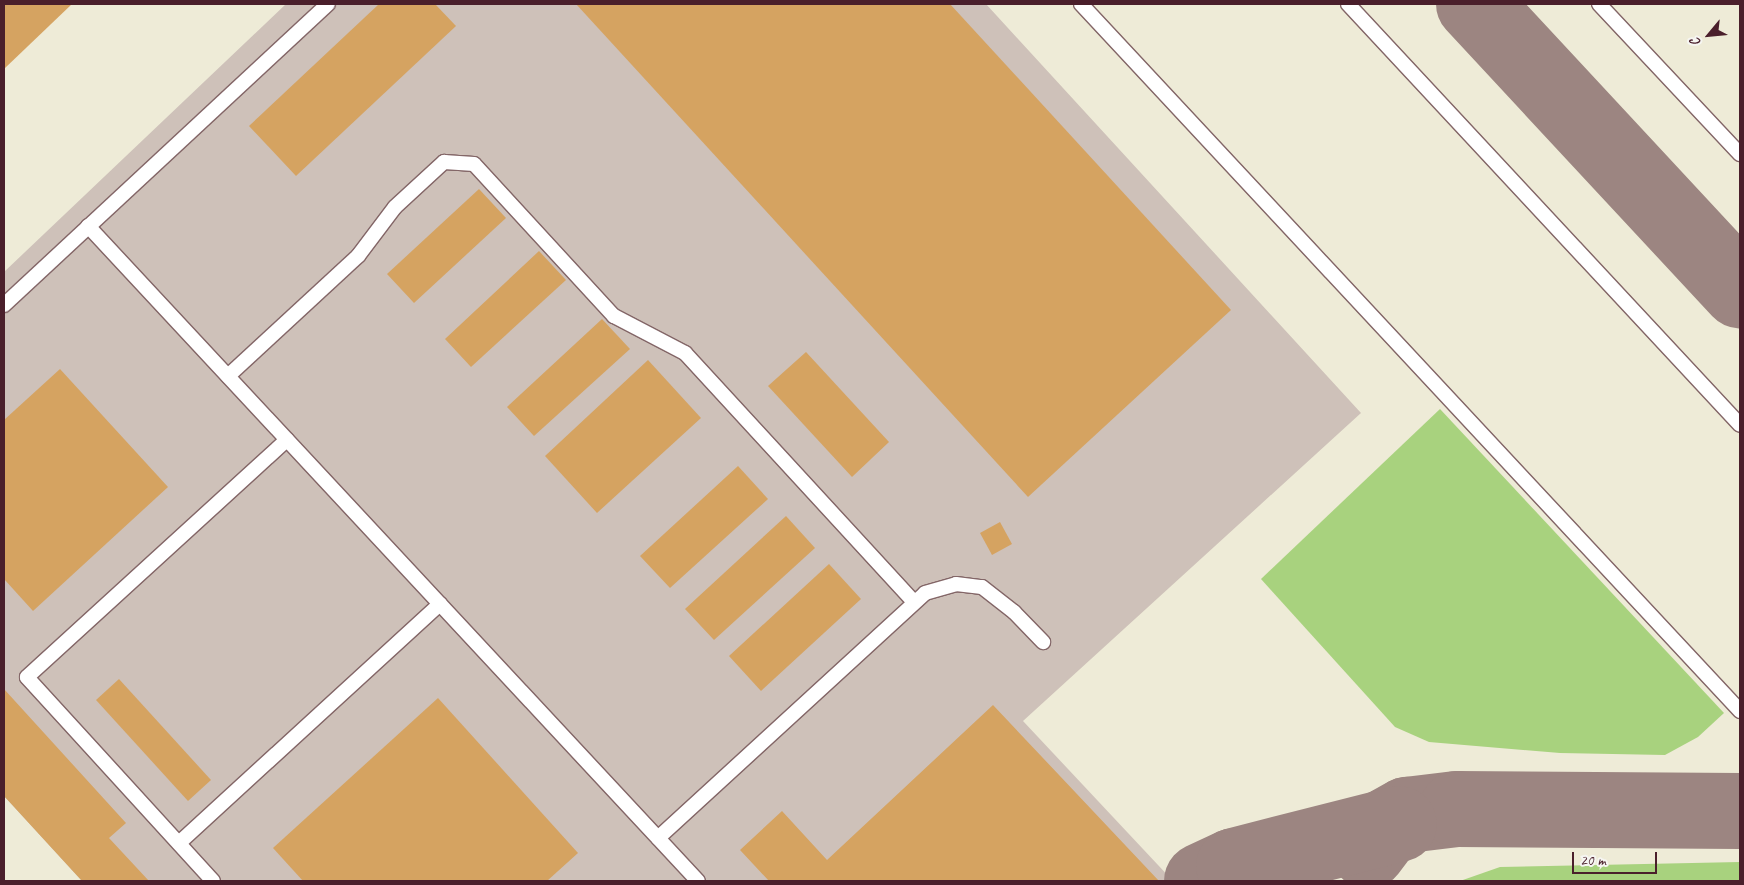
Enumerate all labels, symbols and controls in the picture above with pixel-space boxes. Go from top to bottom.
north arrow [1684,10,1734,60]
text: С [1686,35,1704,49]
scale bar [1574,842,1659,874]
text: 20 m [1580,851,1606,870]

